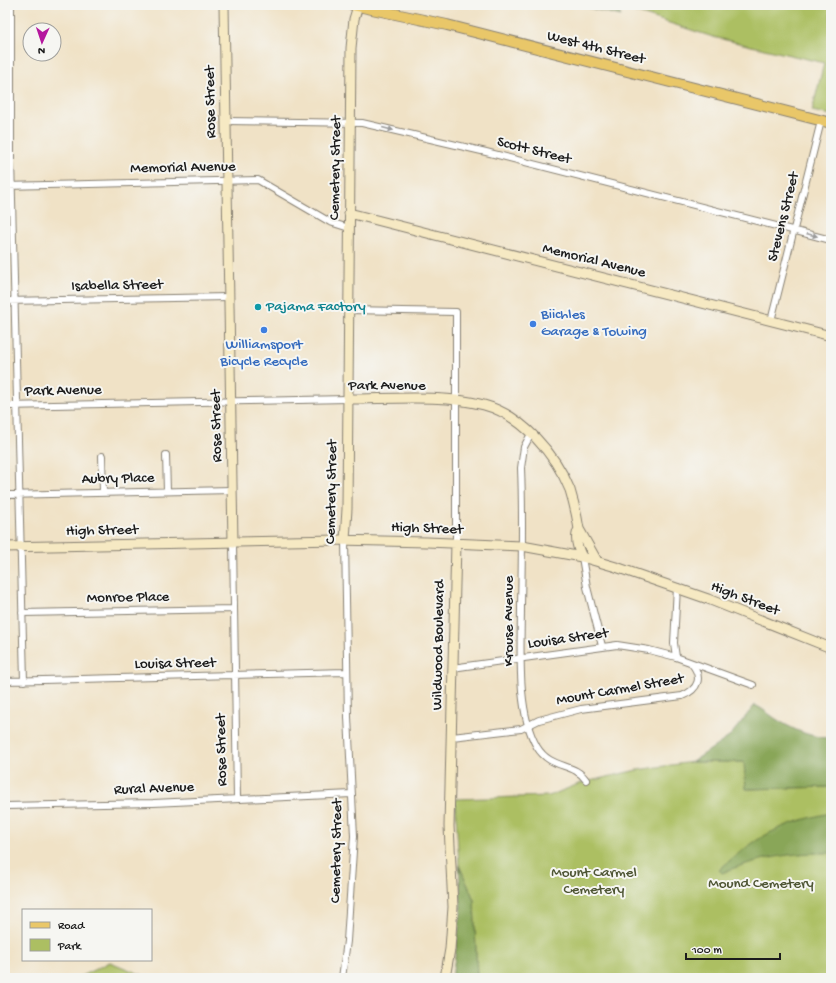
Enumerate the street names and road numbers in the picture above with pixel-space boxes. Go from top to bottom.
street label: West 4th Street [545,27,649,69]
street label: Rose Street [201,64,221,138]
street label: Cemetery Street [326,114,346,220]
street label: Scott Street [495,133,575,169]
street label: Memorial Avenue [130,158,236,178]
street label: Stevens Street [764,169,804,264]
street label: Memorial Avenue [541,240,648,283]
street label: Isabella Street [71,276,165,296]
street label: Park Avenue [347,377,426,395]
street label: Park Avenue [23,381,102,401]
street label: Rose Street [207,388,227,462]
street label: Cemetery Street [322,438,342,544]
street label: Aubry Place [81,469,155,489]
street label: High Street [391,519,465,539]
street label: High Street [66,521,140,541]
street label: Krouse Avenue [500,576,518,666]
street label: High Street [708,578,784,621]
street label: Wildwood Boulevard [429,579,449,710]
street label: Monroe Place [87,588,170,608]
street label: Louisa Street [527,624,611,654]
street label: Louisa Street [134,654,218,674]
street label: Mount Carmel Street [555,670,687,710]
street label: Rose Street [212,712,232,786]
street label: Rural Avenue [113,779,195,799]
street label: Cemetery Street [327,797,347,903]

